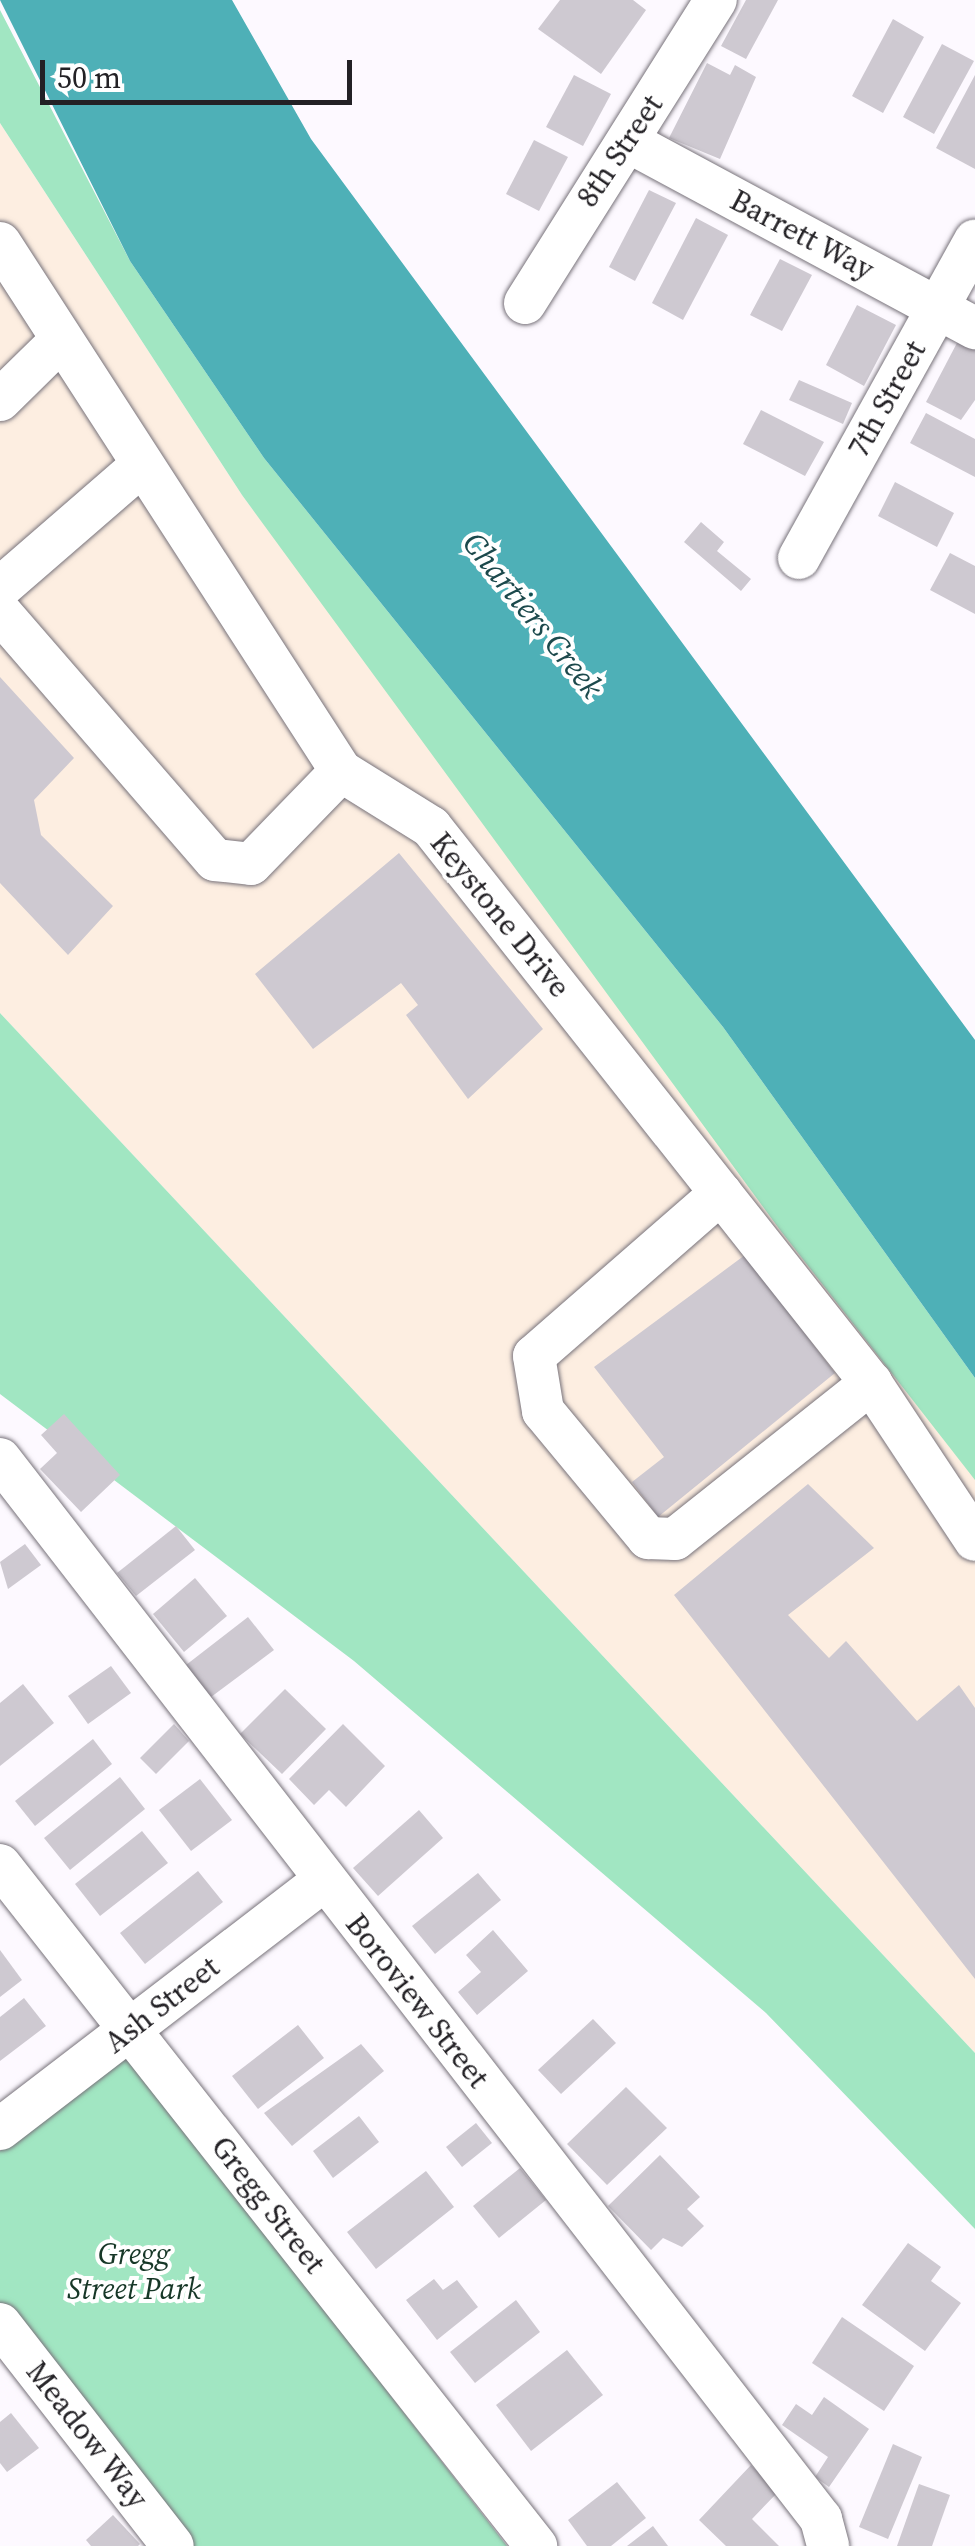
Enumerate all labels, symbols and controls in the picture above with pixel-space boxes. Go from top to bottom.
scale bar [45,40,358,102]
text: 50 m [57,57,121,98]
street label: 8th Street [569,88,671,214]
street label: Barrett Way [724,182,880,288]
street label: 7th Street [840,335,934,463]
water label: Chartiers Creek [455,524,611,706]
street label: Keystone Drive [423,825,577,1005]
street label: Boroview Street [338,1907,496,2095]
street label: Ash Street [98,1949,226,2061]
street label: Gregg Street [203,2130,333,2280]
park label: Gregg Street Park [67,2236,201,2306]
street label: Meadow Way [18,2354,156,2516]

